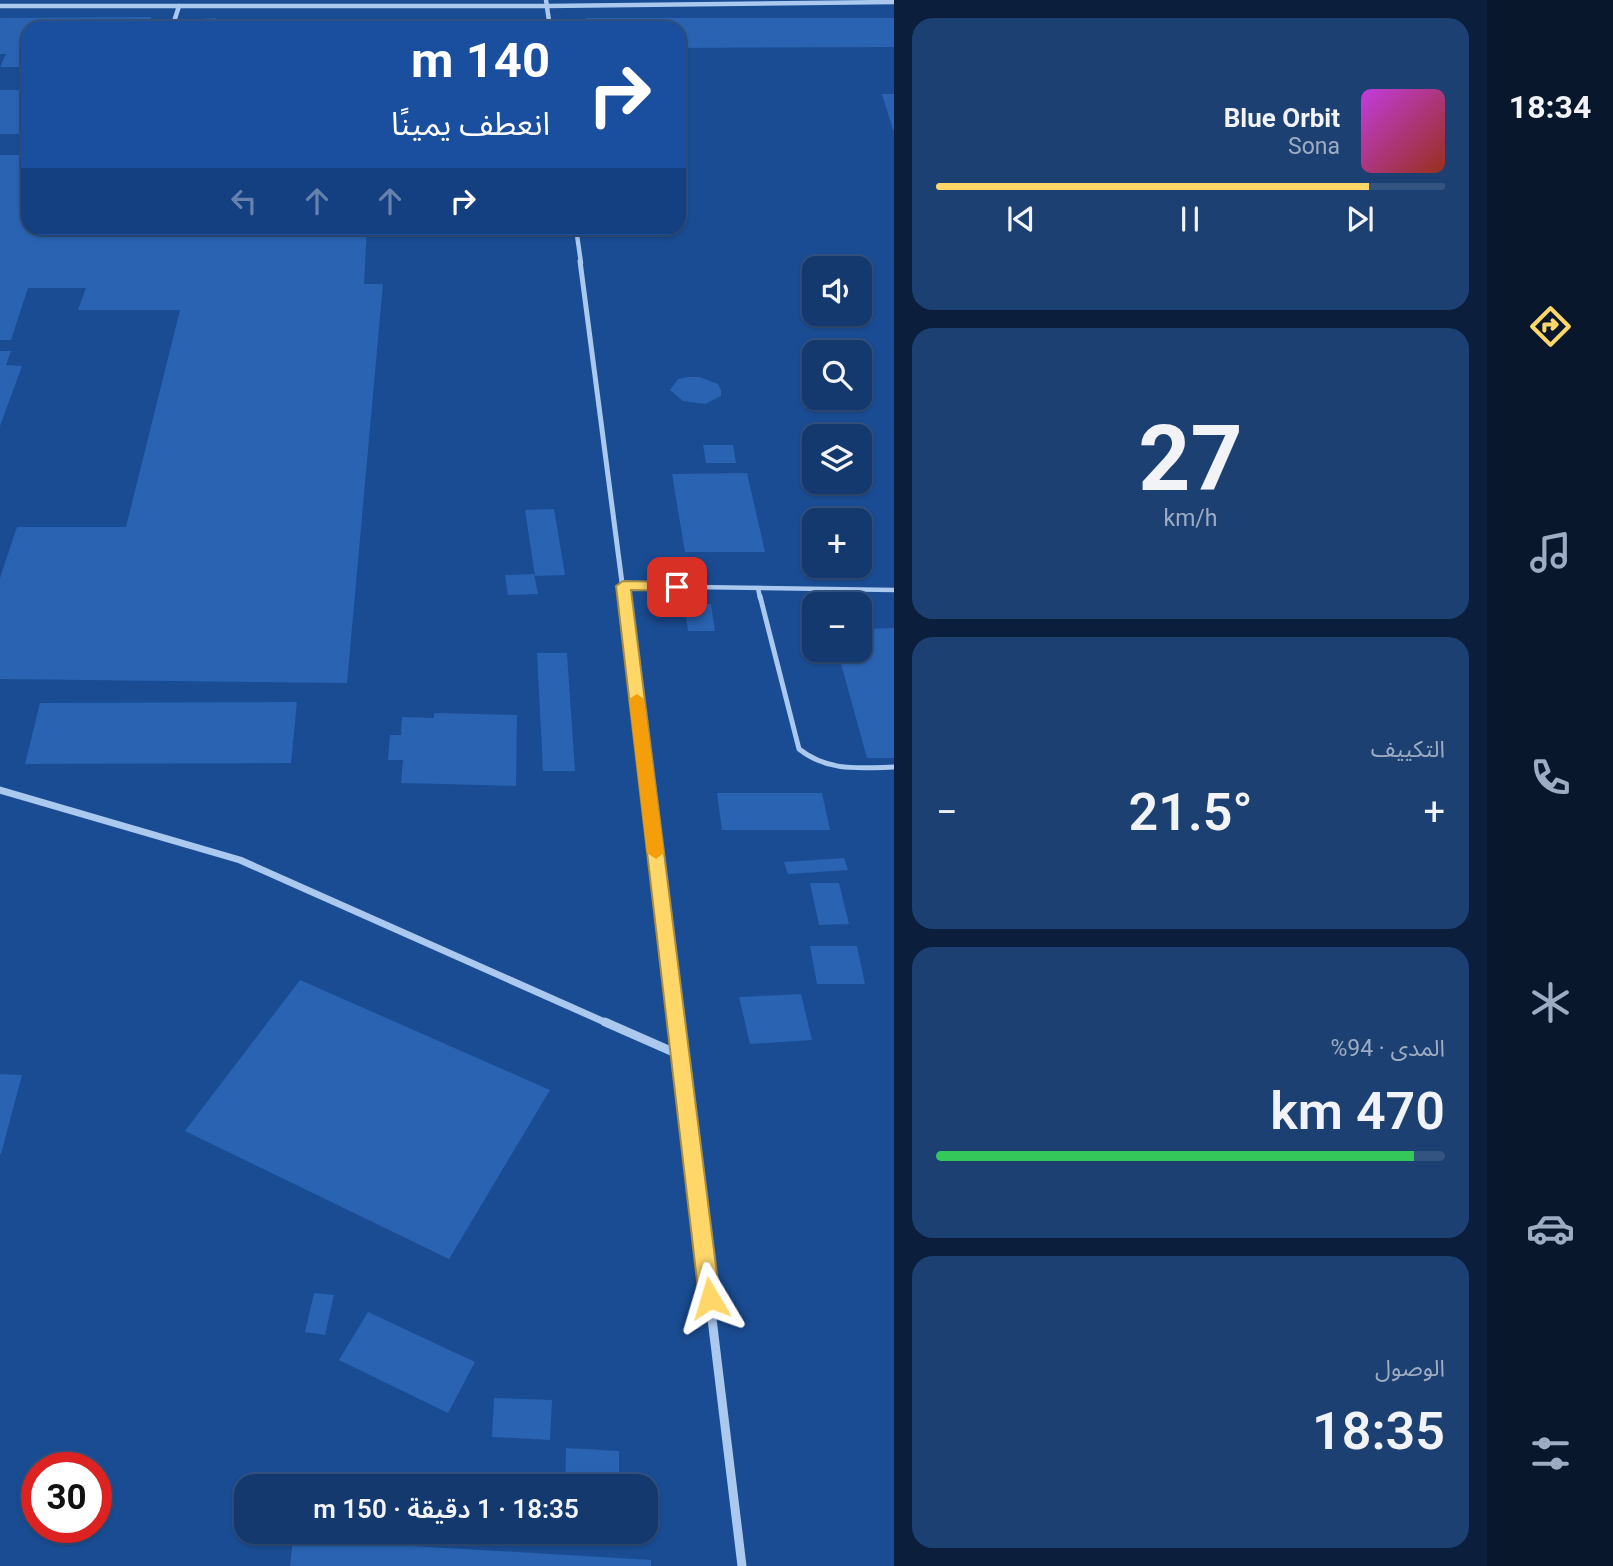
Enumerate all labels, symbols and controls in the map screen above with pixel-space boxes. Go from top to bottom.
text: 140 m [411,32,550,89]
icon: right [574,49,665,140]
text: 18:34 [1509,88,1591,126]
text: Blue Orbit [1224,103,1340,133]
text: انعطف يمينًا [391,105,550,143]
text: Sona [1288,133,1340,160]
icon: left [225,182,263,220]
icon: ahead [298,182,336,220]
icon: ahead [371,182,409,220]
icon: right [444,182,482,220]
icon: previous [1002,200,1040,238]
icon: pause [1171,200,1209,238]
icon: next [1341,200,1379,238]
map controls [802,256,872,662]
button: sound [802,256,872,326]
icon: directions [1526,302,1575,351]
button: search [802,340,872,410]
text: 27 [1138,406,1243,512]
button: layers [802,424,872,494]
text: km/h [1164,505,1218,532]
button: + [802,508,872,578]
icon: music [1526,528,1575,577]
pin [647,557,707,617]
icon: arrive [658,568,696,606]
button: − [802,592,872,662]
text: التكييف [1371,736,1445,763]
icon: phone [1526,753,1575,802]
text: 21.5° [1129,782,1253,843]
text: − [936,790,958,834]
text: + [1423,790,1445,834]
icon: climate [1526,978,1575,1027]
text: المدى · 94% [1330,1035,1445,1062]
text: 470 km [1270,1081,1445,1142]
icon: car [1526,1204,1575,1253]
position arrow [673,1261,747,1335]
text: الوصول [1375,1355,1445,1382]
text: 18:35 [1312,1401,1445,1462]
icon: filters [1526,1429,1575,1478]
speed limit sign: 30 [21,1452,112,1543]
text: 18:35 · 1 دقيقة · 150 m [313,1494,579,1524]

